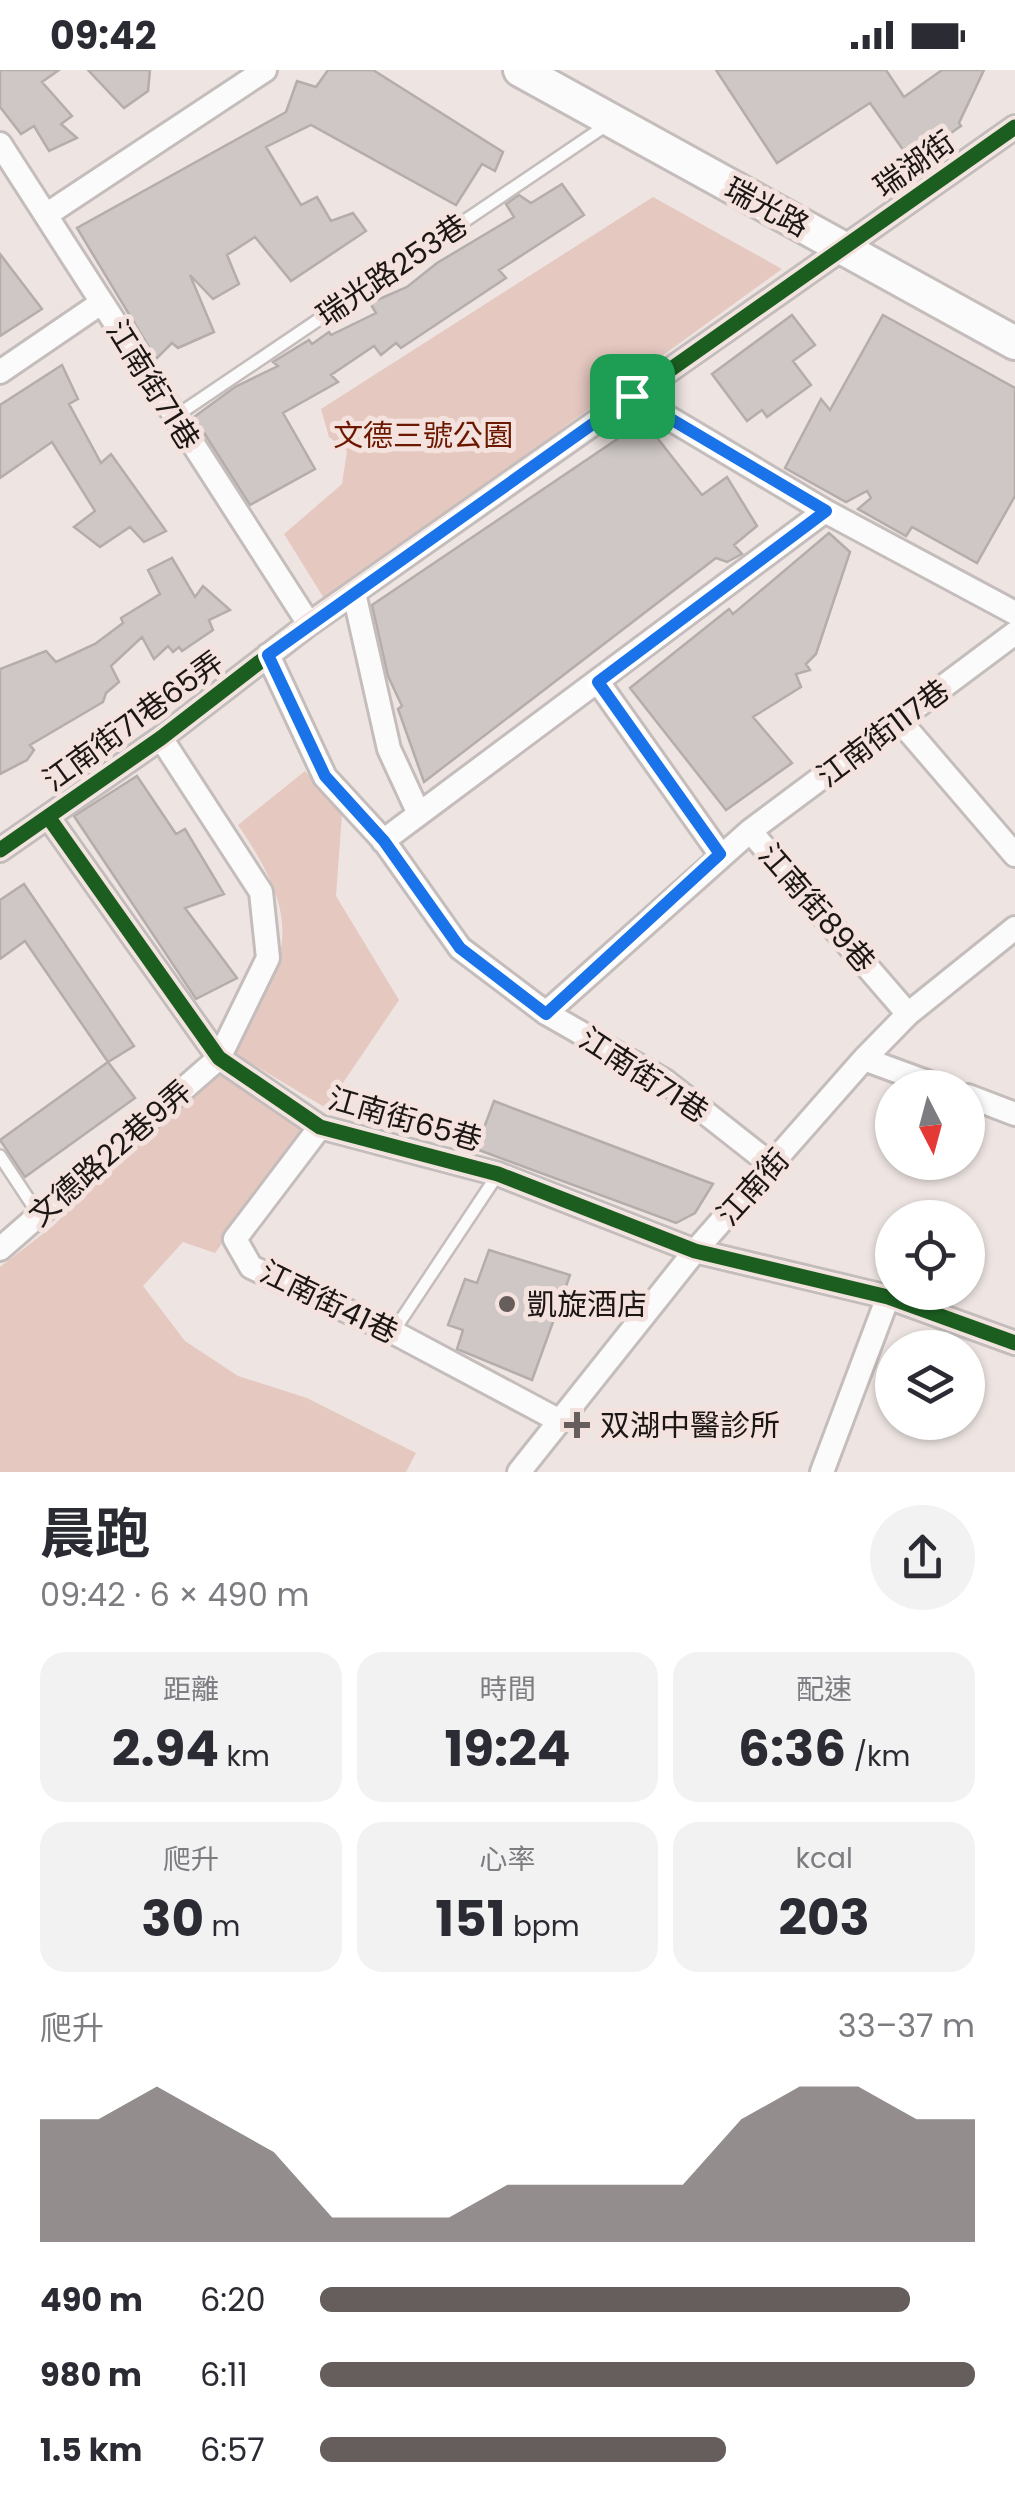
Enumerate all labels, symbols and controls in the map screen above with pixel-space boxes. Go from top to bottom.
text: 09:42 [50,9,156,62]
street label: 瑞湖街 [865,121,963,207]
street label: 瑞光路 [717,167,817,247]
street label: 瑞光路253巷 [308,204,476,336]
street label: 江南街71巷 [96,312,210,458]
pin [590,354,675,439]
icon: arrive [605,369,660,424]
park label: 文德三號公園 [333,414,513,457]
street label: 江南街71巷65弄 [34,641,232,801]
street label: 江南街117巷 [808,669,958,797]
street label: 江南街89巷 [749,834,885,982]
street label: 江南街71巷 [571,1017,717,1133]
street label: 文德路22巷9弄 [19,1070,201,1236]
north arrow [875,1070,985,1180]
map controls [875,1070,985,1440]
street label: 江南街65巷 [323,1077,487,1161]
street label: 江南街 [707,1139,799,1235]
button: locate [875,1200,985,1310]
street label: 江南街41巷 [253,1250,405,1354]
place label: 凱旋酒店 [527,1283,647,1326]
marker: 凱旋酒店 [496,1293,518,1315]
button: layers [875,1330,985,1440]
place label: 双湖中醫診所 [600,1404,780,1447]
marker: 双湖中醫診所 [564,1412,590,1438]
text: 晨跑 [40,1495,150,1572]
button: share [870,1505,975,1610]
text: 09:42 · 6 × 490 m [40,1572,309,1617]
text: 距離 [163,1670,219,1709]
text: 時間 [479,1670,536,1709]
text: 配速 [796,1670,852,1709]
text: 2.94 [112,1713,219,1784]
text: 19:24 [444,1713,571,1784]
text: 6:36 [738,1713,846,1784]
text: km [219,1737,270,1776]
text: /km [846,1737,910,1776]
text: kcal [796,1839,853,1878]
text: 爬升 [163,1840,219,1879]
text: 心率 [479,1840,536,1879]
text: 203 [778,1882,870,1953]
text: 30 [141,1883,204,1954]
text: 151 [435,1883,505,1954]
text: m [204,1907,240,1946]
text: bpm [505,1907,580,1946]
text: 33–37 m [838,2003,975,2048]
text: 爬升 [40,2005,104,2050]
text: 490 m [40,2277,143,2322]
text: 6:20 [200,2277,266,2322]
text: 980 m [40,2352,142,2397]
text: 6:11 [200,2352,248,2397]
text: 1.5 km [40,2427,142,2472]
text: 6:57 [200,2427,265,2472]

